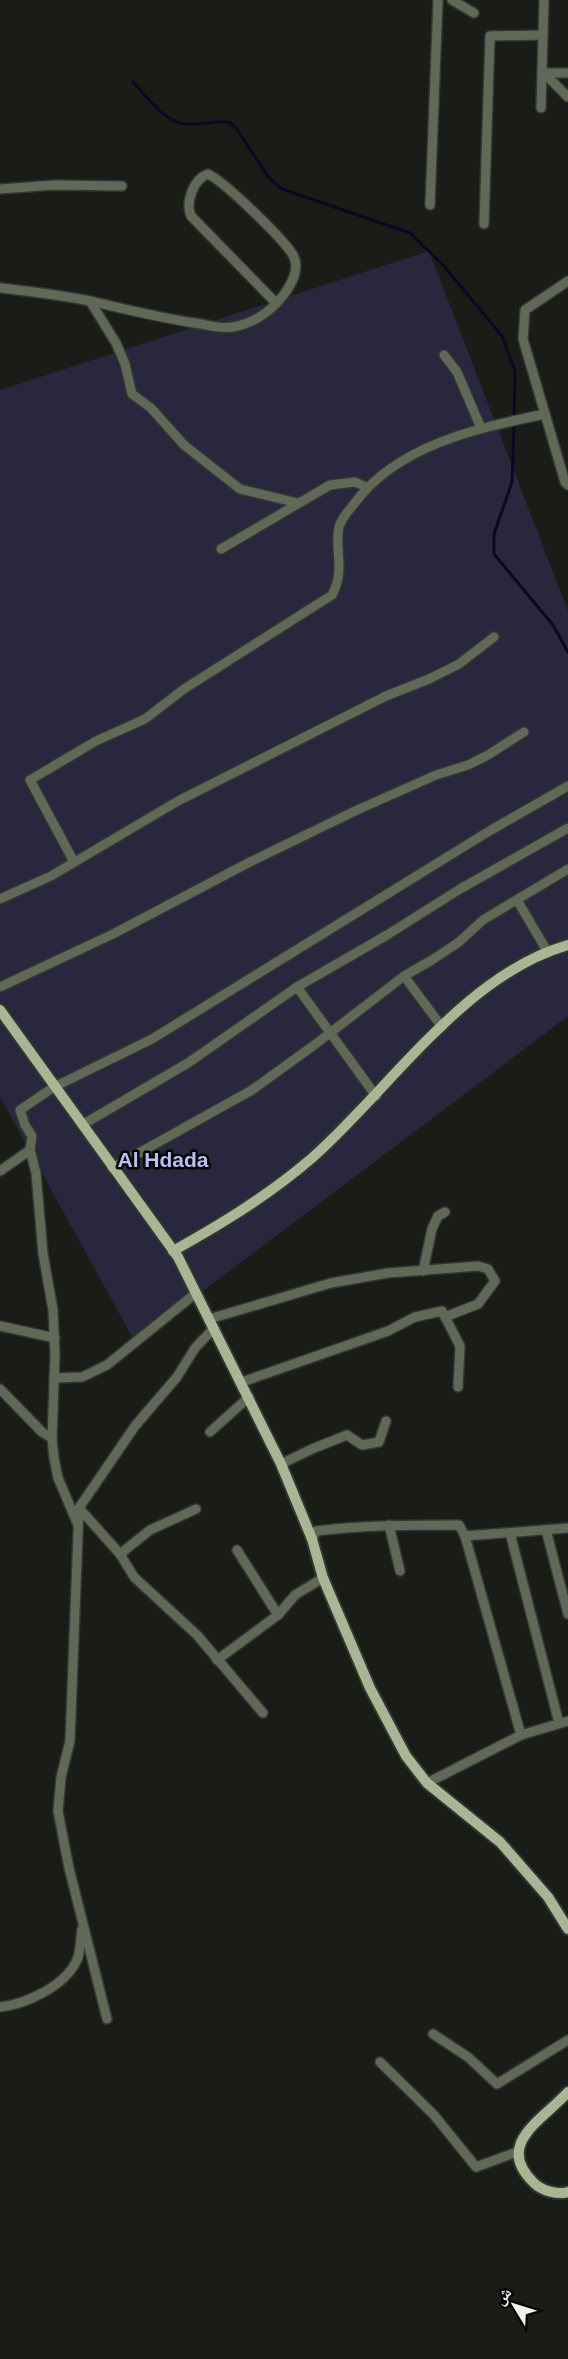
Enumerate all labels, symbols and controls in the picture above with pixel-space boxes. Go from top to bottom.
district label: Al Hdada [117,1148,209,1171]
north arrow [484,2275,544,2335]
text: ش [491,2284,515,2309]

